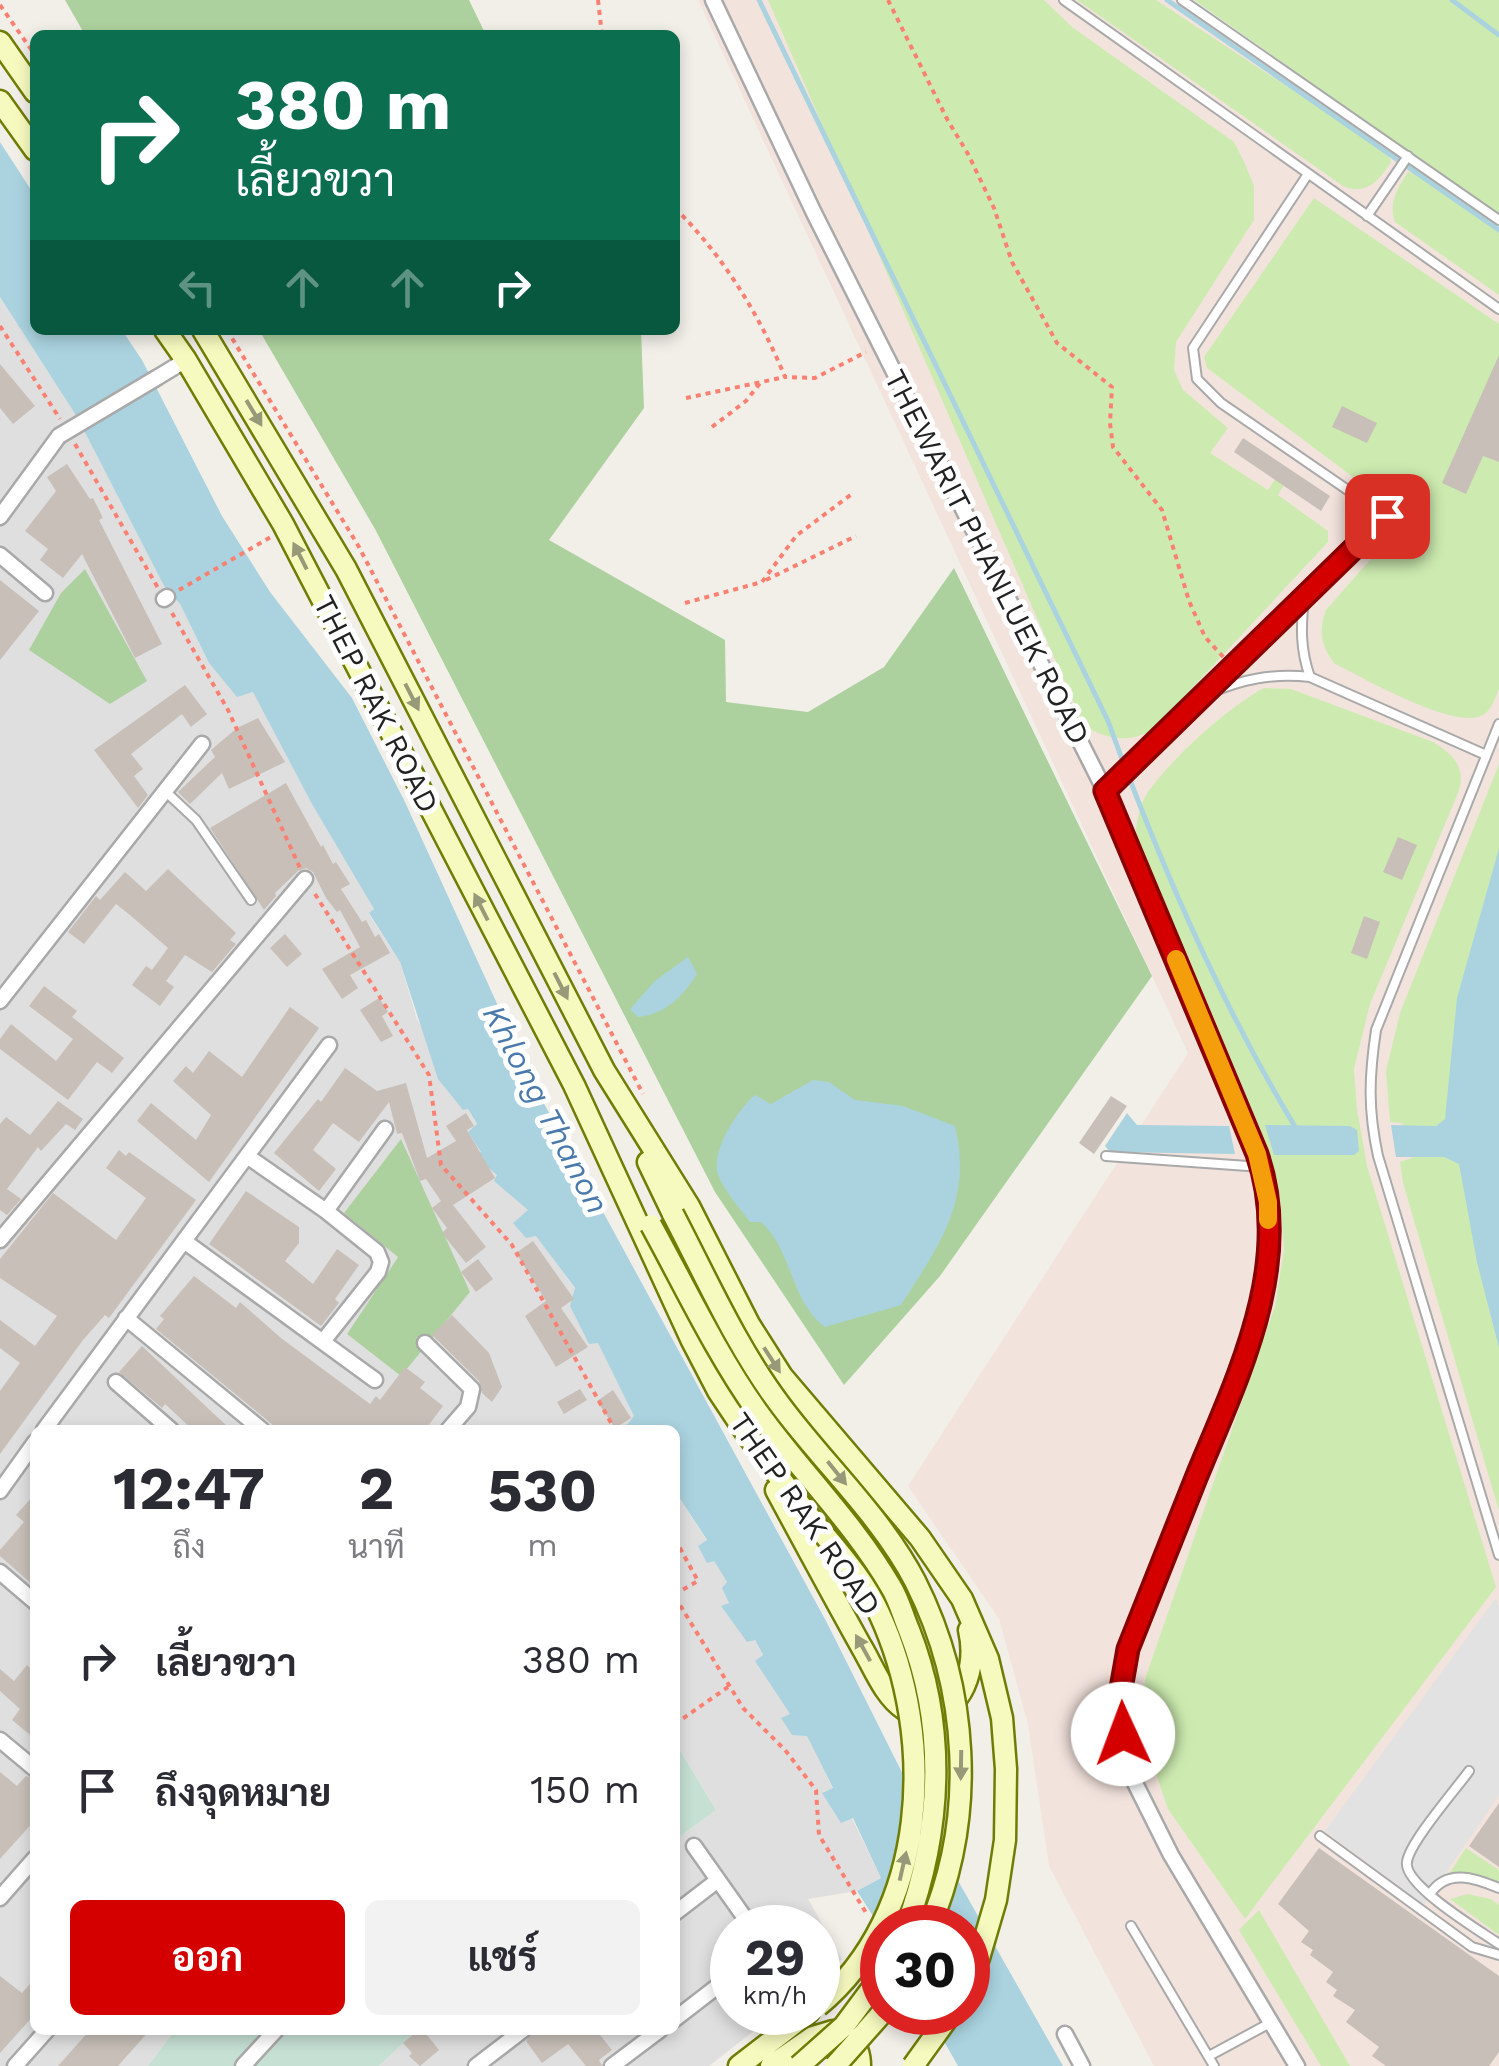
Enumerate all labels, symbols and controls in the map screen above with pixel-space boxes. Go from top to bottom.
text: 380 m [235,64,451,146]
icon: right [70,70,200,200]
text: เลี้ยวขวา [235,154,395,207]
icon: left [170,260,225,315]
icon: ahead [275,260,330,315]
icon: ahead [380,260,435,315]
icon: right [485,260,540,315]
street label: THEWARIT PHANLUEK ROAD [878,364,1097,750]
one-way arrow [245,399,262,427]
pin [1345,474,1430,559]
icon: arrive [1360,489,1415,544]
one-way arrow [292,541,309,570]
street label: THEP RAK ROAD [307,589,446,818]
one-way arrow [403,683,420,712]
one-way arrow [473,892,490,921]
one-way arrow [552,972,569,1001]
water label: Khlong Thanon [475,998,617,1220]
one-way arrow [763,1346,781,1374]
street label: THEP RAK ROAD [722,1406,888,1622]
text: 12:47 [113,1453,265,1524]
text: 2 [359,1453,394,1524]
text: 530 [488,1455,597,1526]
one-way arrow [826,1460,847,1485]
text: m [527,1526,558,1564]
text: ถึง [172,1528,206,1566]
text: นาที [348,1528,405,1566]
icon: right [70,1633,125,1688]
one-way arrow [854,1634,872,1662]
text: 380 m [522,1638,640,1682]
text: เลี้ยวขวา [155,1641,297,1685]
position arrow [1071,1682,1175,1786]
one-way arrow [952,1750,968,1782]
icon: arrive [70,1763,125,1818]
text: 150 m [530,1768,640,1812]
text: ถึงจุดหมาย [155,1771,331,1815]
one-way arrow [896,1850,911,1881]
button: ออก [70,1900,345,2015]
button: แชร์ [365,1900,640,2015]
speed limit sign: 30 [860,1905,990,2035]
text: 29 [745,1928,805,1987]
text: km/h [743,1981,807,2010]

